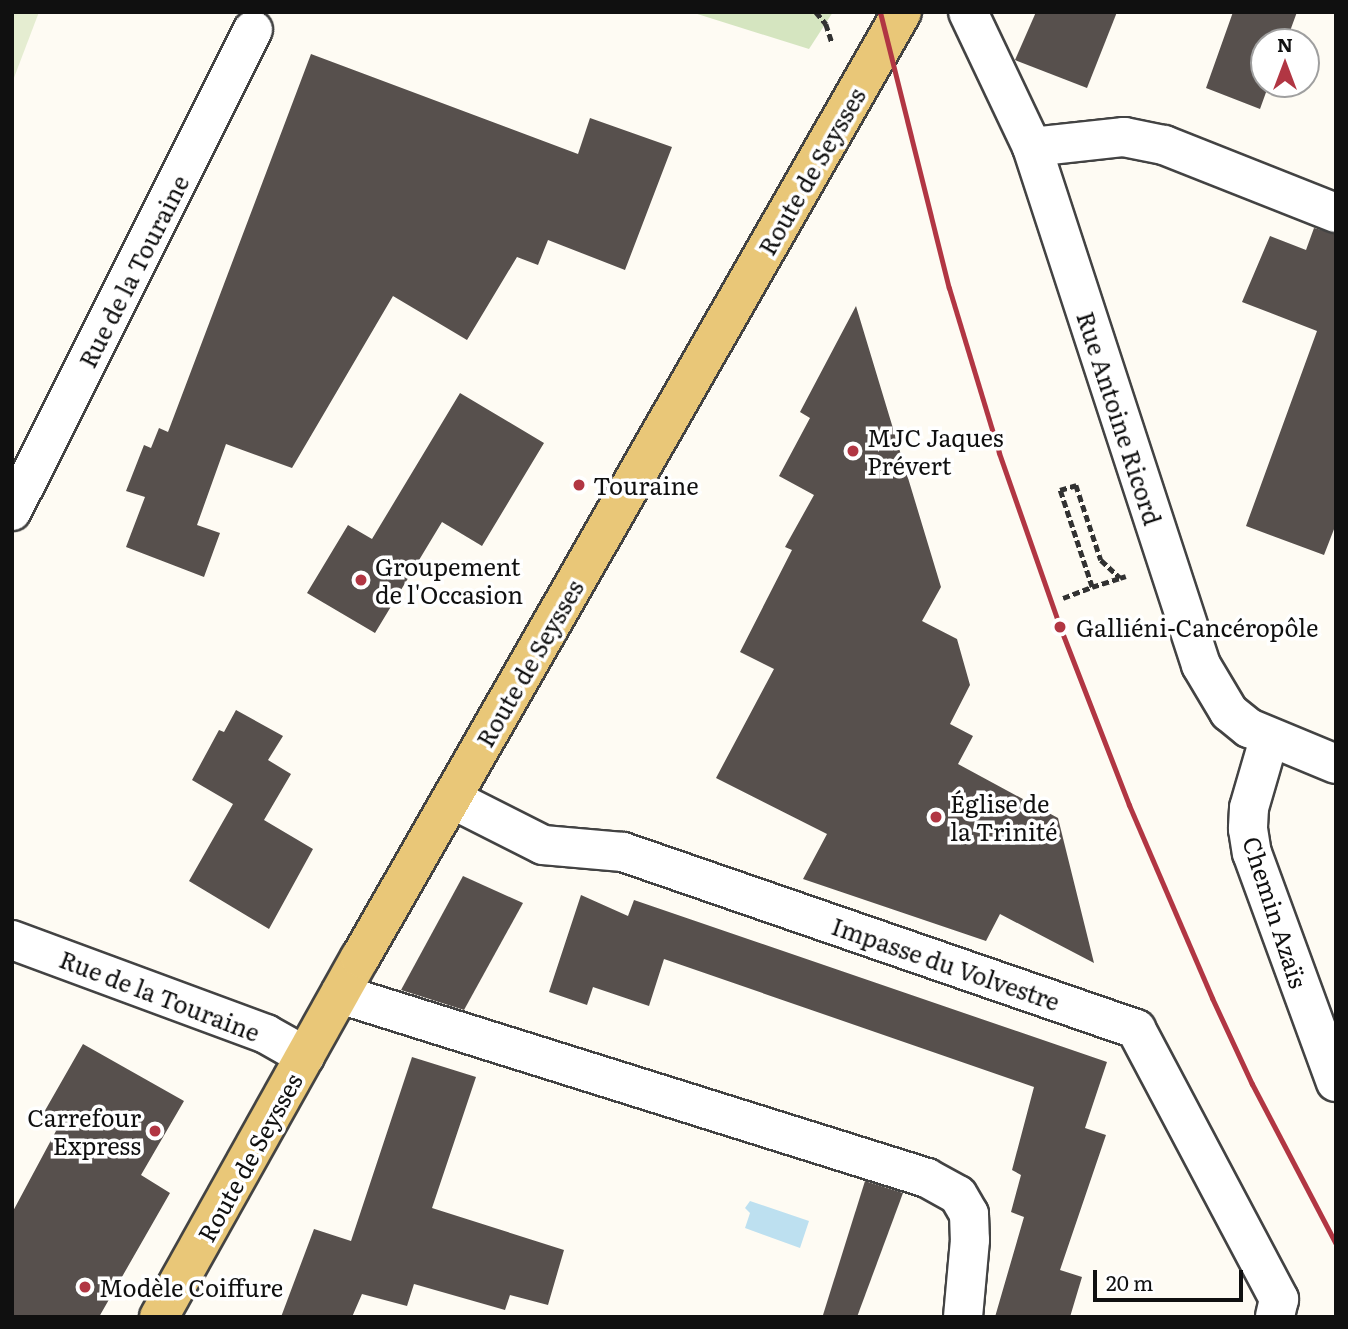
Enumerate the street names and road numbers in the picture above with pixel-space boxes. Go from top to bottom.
street label: Route de Seysses [752,82,870,260]
street label: Rue de la Touraine [72,170,194,372]
street label: Rue Antoine Ricord [1072,308,1168,528]
street label: Route de Seysses [470,574,588,752]
street label: Chemin Azaïs [1238,833,1314,991]
street label: Impasse du Volvestre [828,910,1064,1016]
street label: Rue de la Touraine [56,944,264,1046]
street label: Route de Seysses [191,1068,307,1246]

